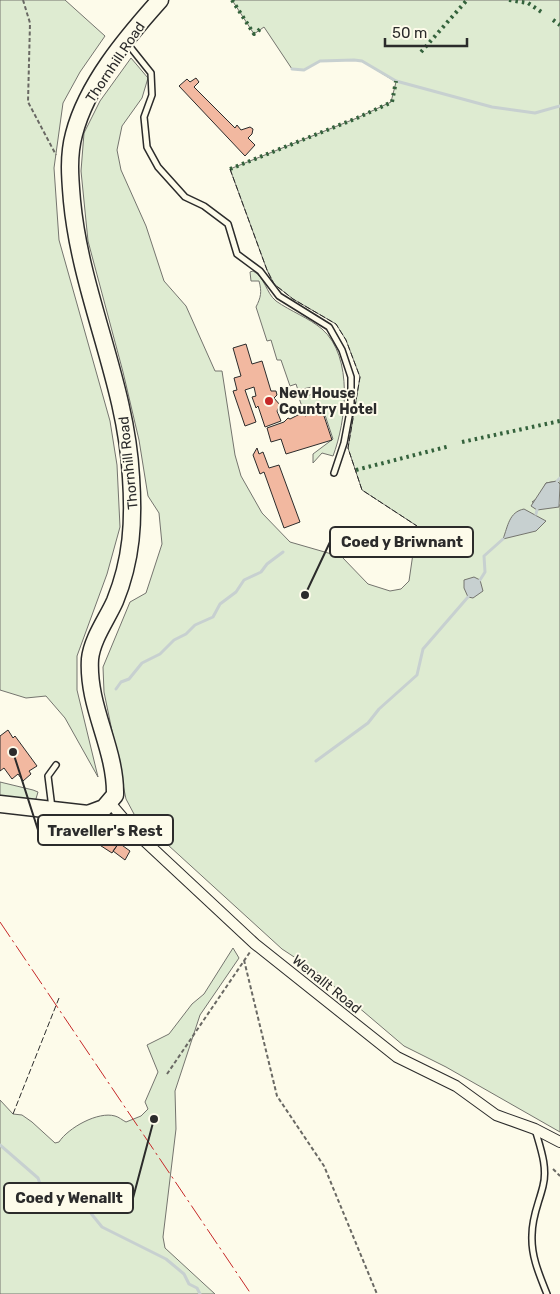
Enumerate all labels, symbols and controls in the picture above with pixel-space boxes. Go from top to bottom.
scale bar [385,15,468,47]
street label: Thornhill Road [82,19,149,106]
text: 50 m [392,24,427,42]
place label: New House Country Hotel [279,385,377,418]
marker: New House Country Hotel [263,395,275,407]
street label: Thornhill Road [115,416,142,510]
callout: Coed y Briwnant [330,527,473,557]
text: Coed y Briwnant [341,533,463,551]
callout: Traveller's Rest [38,815,173,845]
text: Traveller's Rest [47,822,163,840]
street label: Wenallt Road [289,951,365,1017]
callout: Coed y Wenallt [4,1183,133,1213]
text: Coed y Wenallt [15,1189,123,1207]

